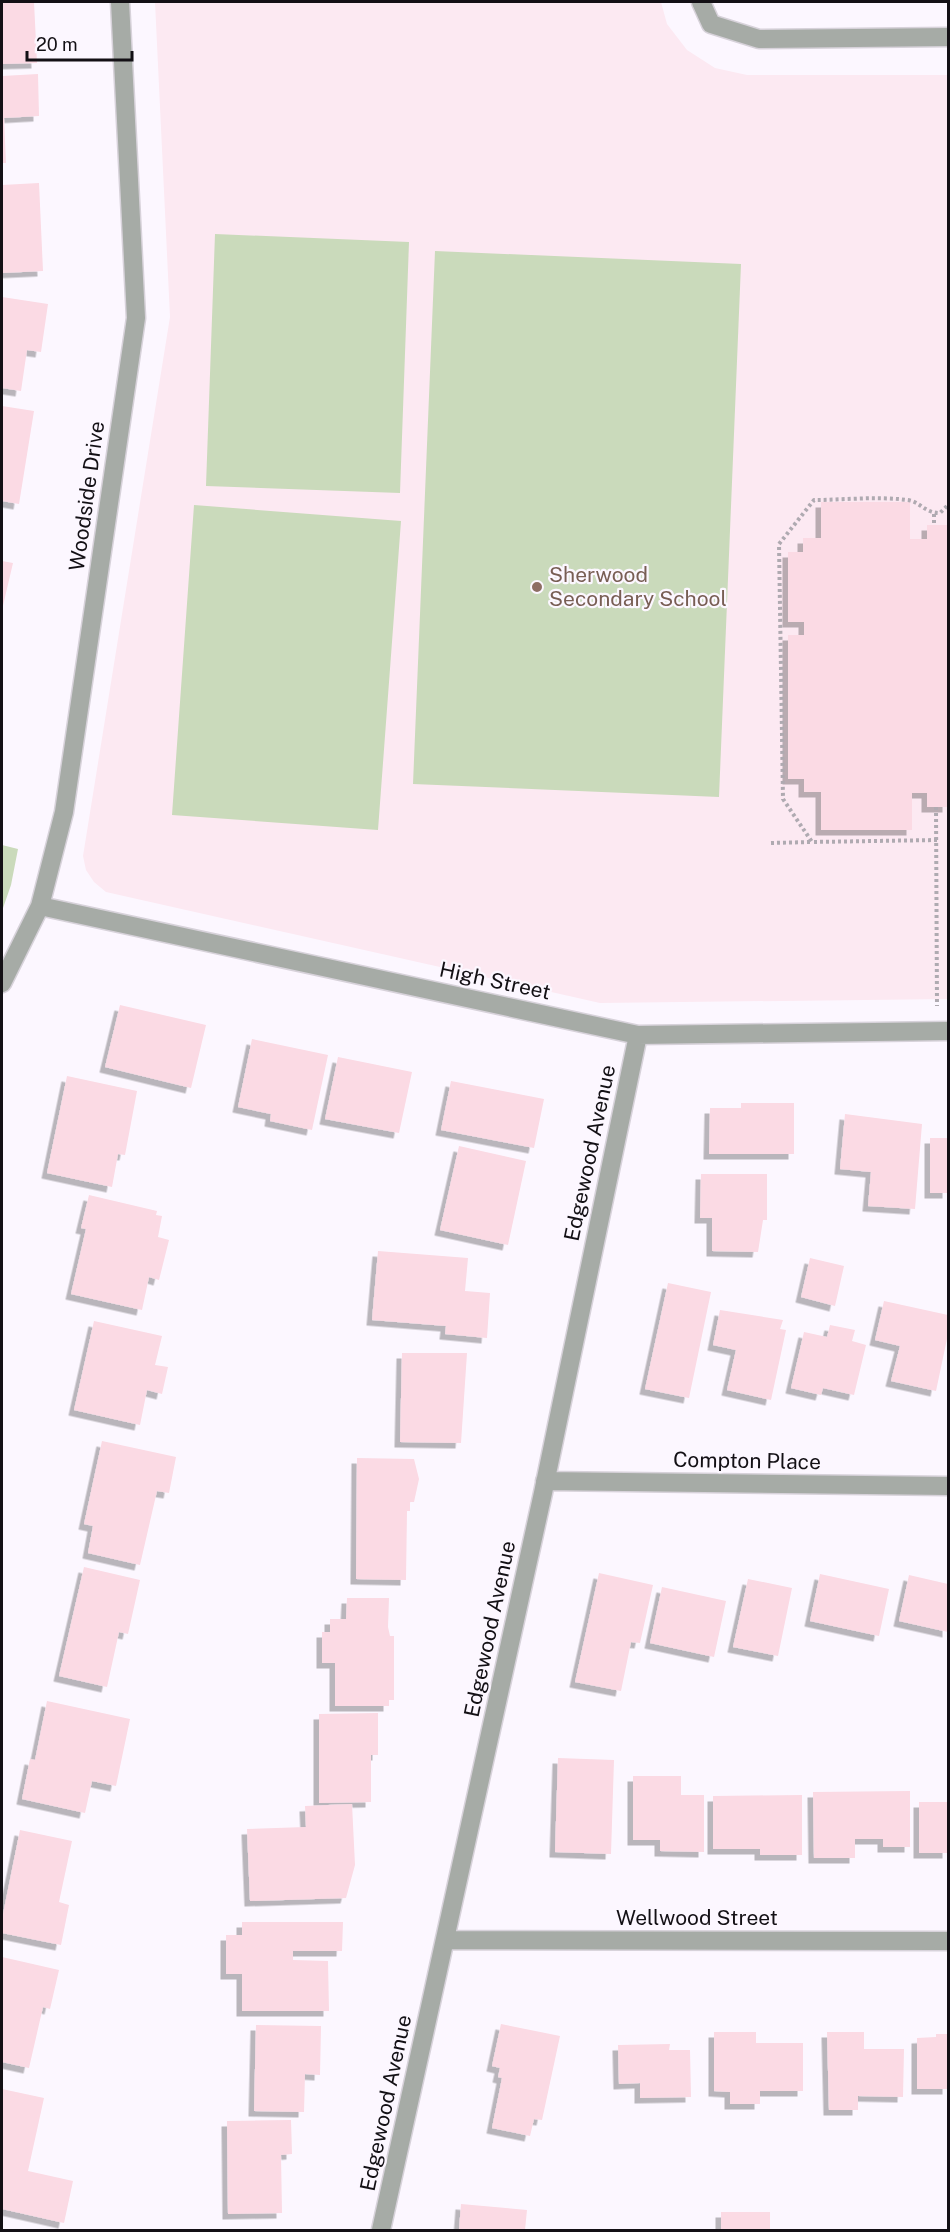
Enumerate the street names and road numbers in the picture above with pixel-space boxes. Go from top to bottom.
street label: Woodside Drive [64,420,109,572]
street label: High Street [437,957,553,1004]
street label: Edgewood Avenue [559,1062,620,1243]
street label: Compton Place [673,1447,821,1474]
street label: Edgewood Avenue [459,1538,520,1719]
street label: Wellwood Street [616,1905,778,1930]
street label: Edgewood Avenue [355,2012,416,2193]

